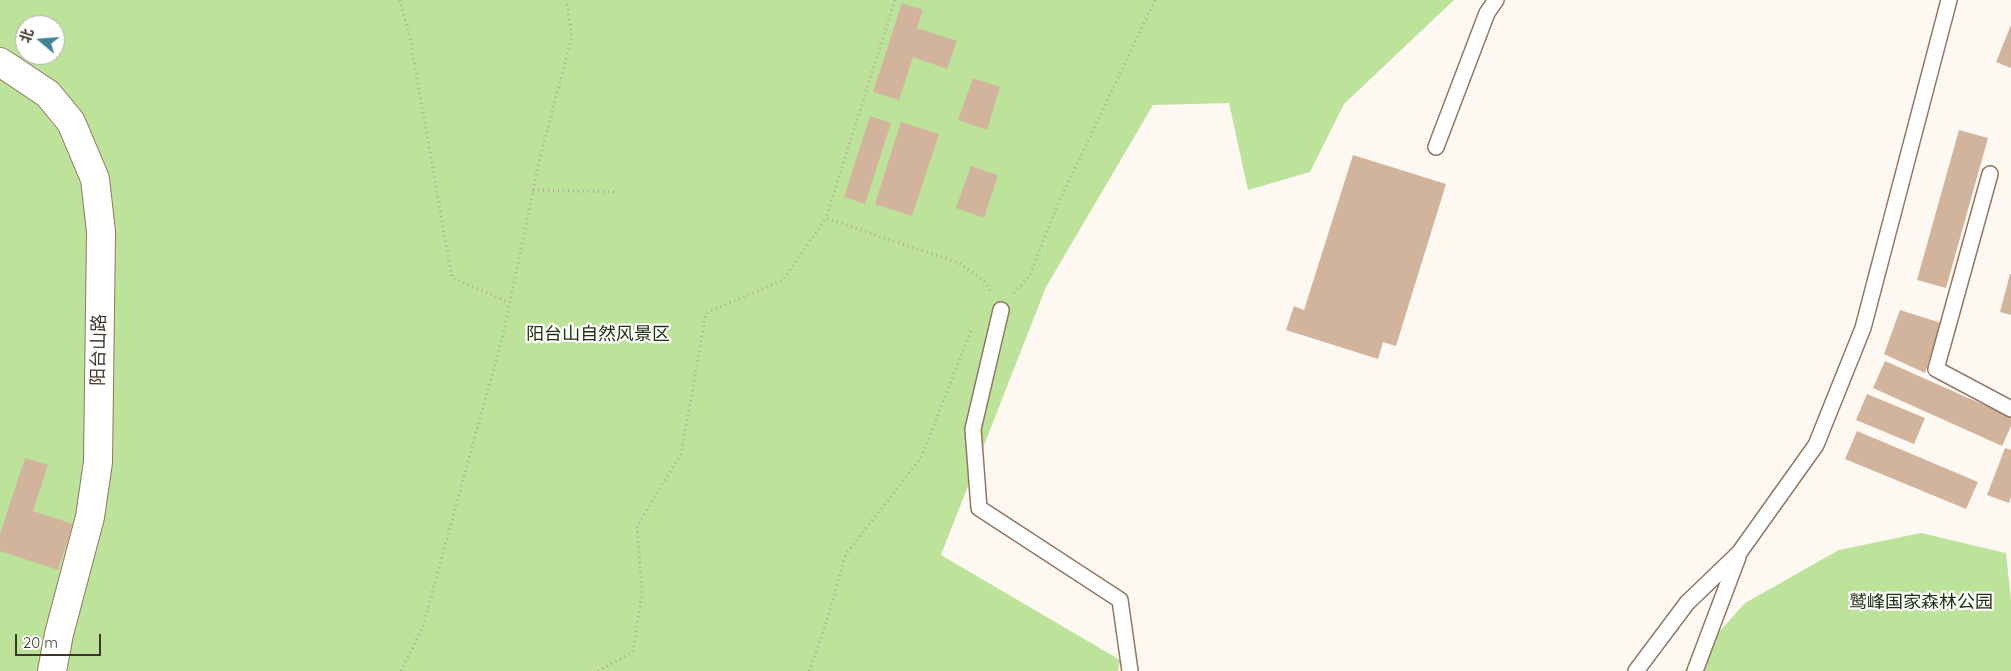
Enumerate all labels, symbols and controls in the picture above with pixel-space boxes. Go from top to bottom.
north arrow [15,15,65,65]
text: 北 [16,26,37,45]
street label: 阳台山路 [88,314,110,386]
park label: 阳台山自然风景区 [526,324,670,346]
park label: 鹫峰国家森林公园 [1849,592,1993,614]
scale bar [18,624,104,656]
text: 20 m [23,633,58,652]

